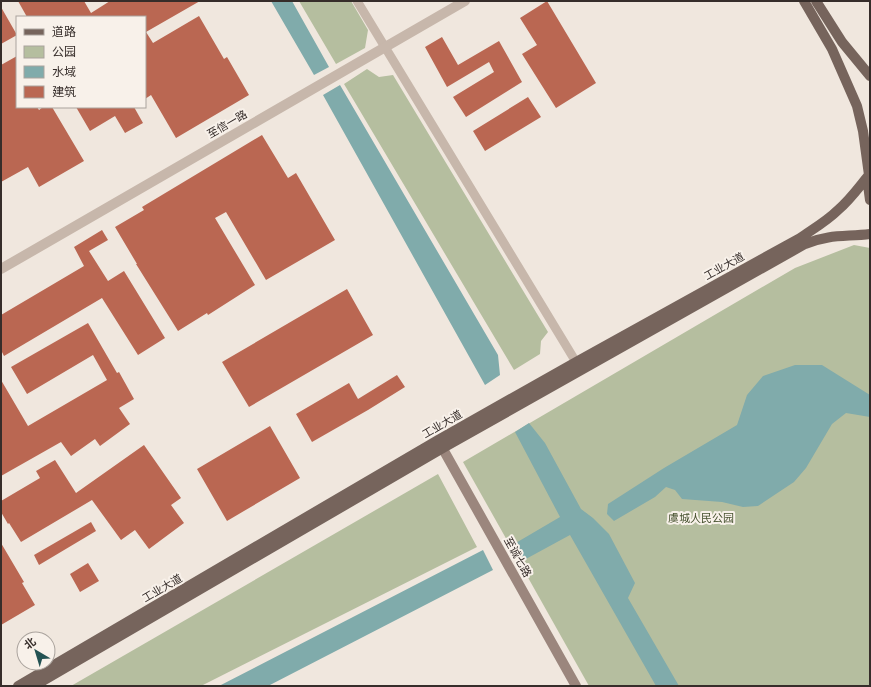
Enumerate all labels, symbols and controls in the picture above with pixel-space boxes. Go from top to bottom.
legend [16,16,146,108]
text: 道路 [52,24,76,39]
text: 公园 [52,44,76,59]
text: 水域 [52,64,76,79]
text: 建筑 [52,84,76,99]
street label: 至信一路 [204,107,249,140]
street label: 工业大道 [701,249,746,282]
street label: 工业大道 [419,407,464,440]
park label: 虞城人民公园 [668,511,734,524]
street label: 至诚七路 [502,534,535,579]
street label: 工业大道 [139,571,184,604]
north arrow [16,631,56,671]
text: 北 [21,634,38,651]

